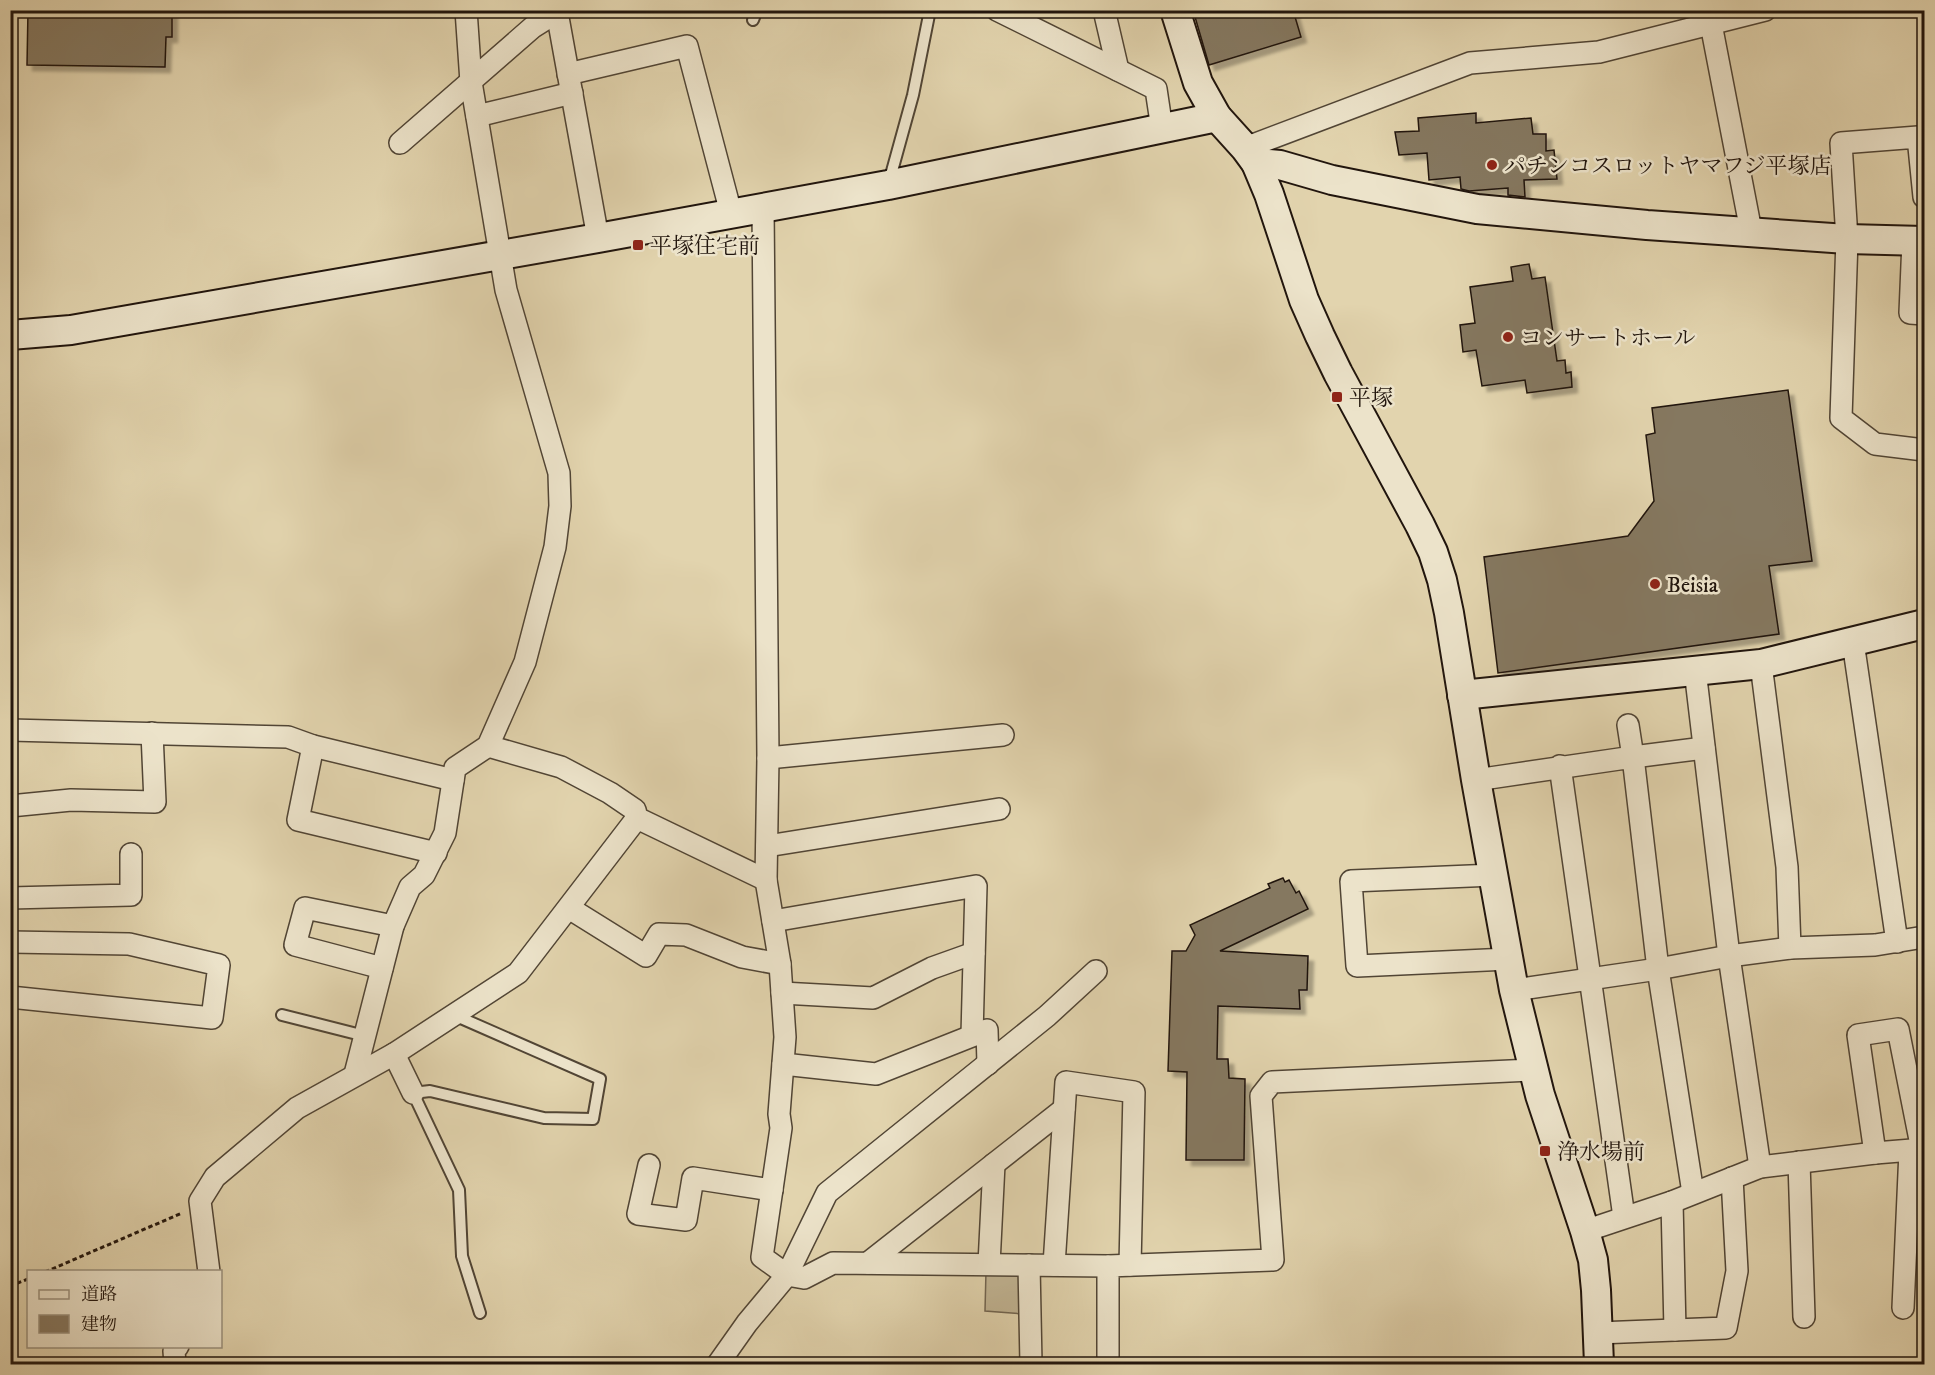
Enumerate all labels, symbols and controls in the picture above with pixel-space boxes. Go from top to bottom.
place label: パチンコスロットヤマフジ平塚店 [1504,153,1832,180]
marker: パチンコスロットヤマフジ平塚店 [1485,158,1499,172]
place label: 平塚住宅前 [650,233,760,260]
marker: 平塚住宅前 [631,238,645,252]
place label: コンサートホール [1520,325,1696,352]
marker: コンサートホール [1501,330,1515,344]
place label: 平塚 [1349,385,1393,412]
marker: 平塚 [1330,390,1344,404]
place label: Beisia [1667,572,1719,599]
marker: Beisia [1648,577,1662,591]
place label: 浄水場前 [1557,1139,1645,1166]
marker: 浄水場前 [1538,1144,1552,1158]
legend [27,1270,222,1348]
text: 道路 [81,1284,117,1306]
text: 建物 [81,1314,117,1336]

